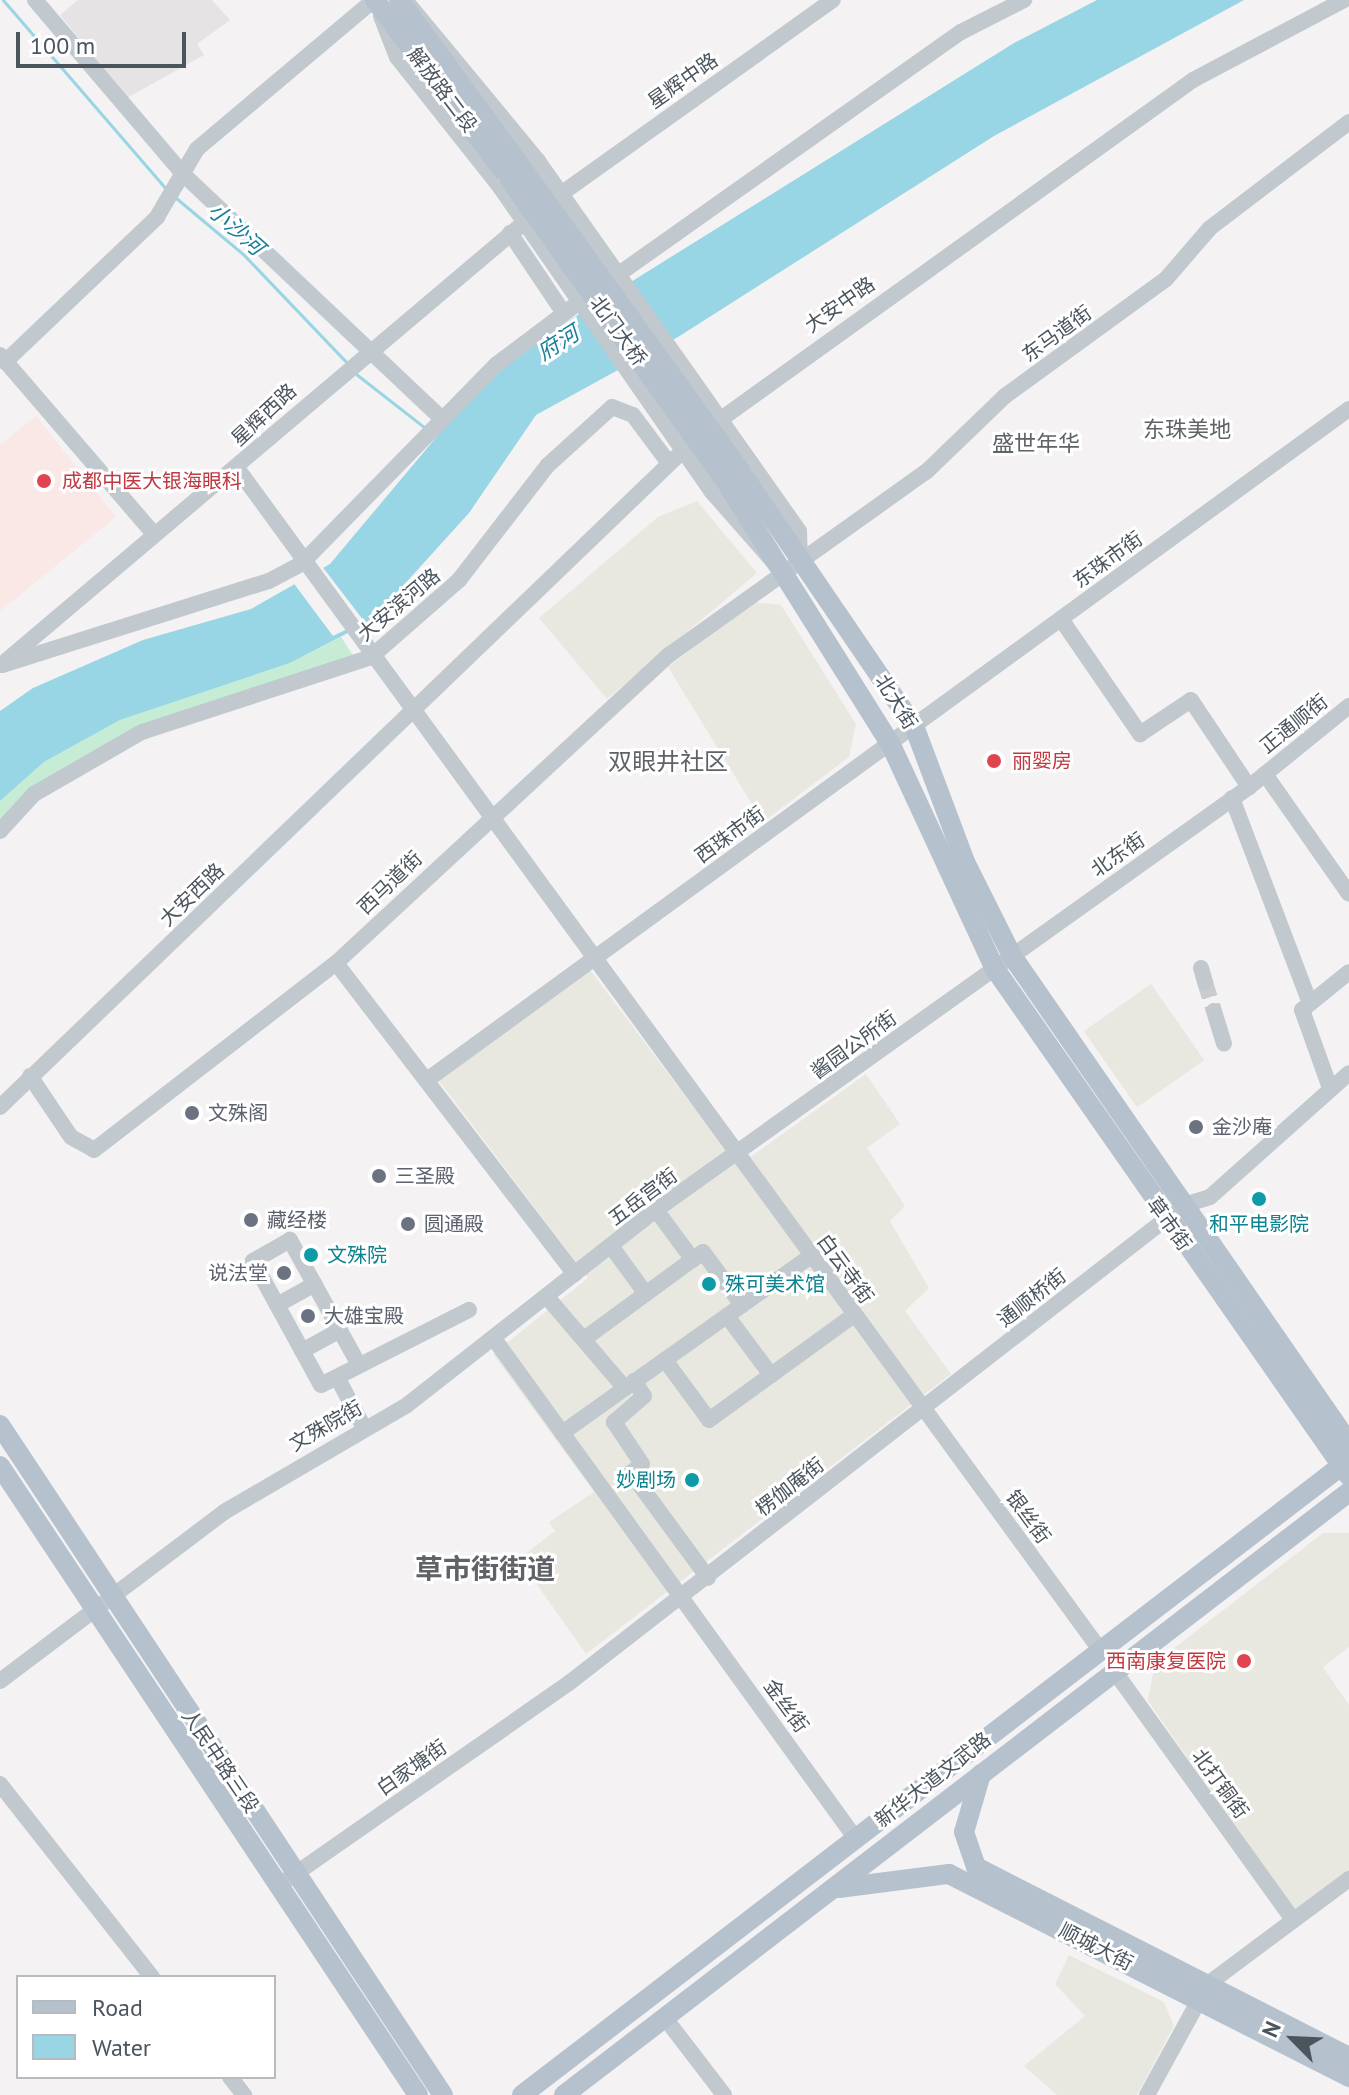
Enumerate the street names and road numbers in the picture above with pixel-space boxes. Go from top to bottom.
street label: 解放路二段 [402,43,482,137]
street label: 星辉中路 [643,48,723,114]
street label: 大安中路 [800,272,880,338]
street label: 北门大桥 [585,292,651,370]
street label: 东马道街 [1018,301,1096,367]
street label: 星辉西路 [227,379,301,451]
street label: 东珠市街 [1069,527,1147,593]
street label: 大安滨河路 [353,564,445,646]
street label: 北大街 [870,670,922,734]
street label: 正通顺街 [1255,690,1333,758]
street label: 西珠市街 [691,802,769,868]
street label: 北东街 [1087,828,1149,882]
street label: 西马道街 [353,847,427,919]
street label: 大安西路 [155,859,229,931]
street label: 酱园公所街 [806,1006,902,1084]
street label: 五岳宫街 [604,1163,682,1231]
street label: 草市街 [1142,1193,1196,1255]
street label: 白云寺街 [812,1230,878,1308]
street label: 通顺桥街 [993,1264,1071,1332]
street label: 文殊院街 [285,1396,367,1456]
street label: 楞伽庵街 [751,1453,829,1521]
street label: 银丝街 [1001,1486,1055,1548]
street label: 金丝街 [759,1675,813,1737]
street label: 人民中路三段 [177,1705,263,1817]
street label: 新华大道文武路 [870,1727,996,1833]
street label: 白家塘街 [372,1735,452,1801]
street label: 北打铜街 [1187,1745,1253,1823]
street label: 顺城大街 [1055,1918,1137,1976]

